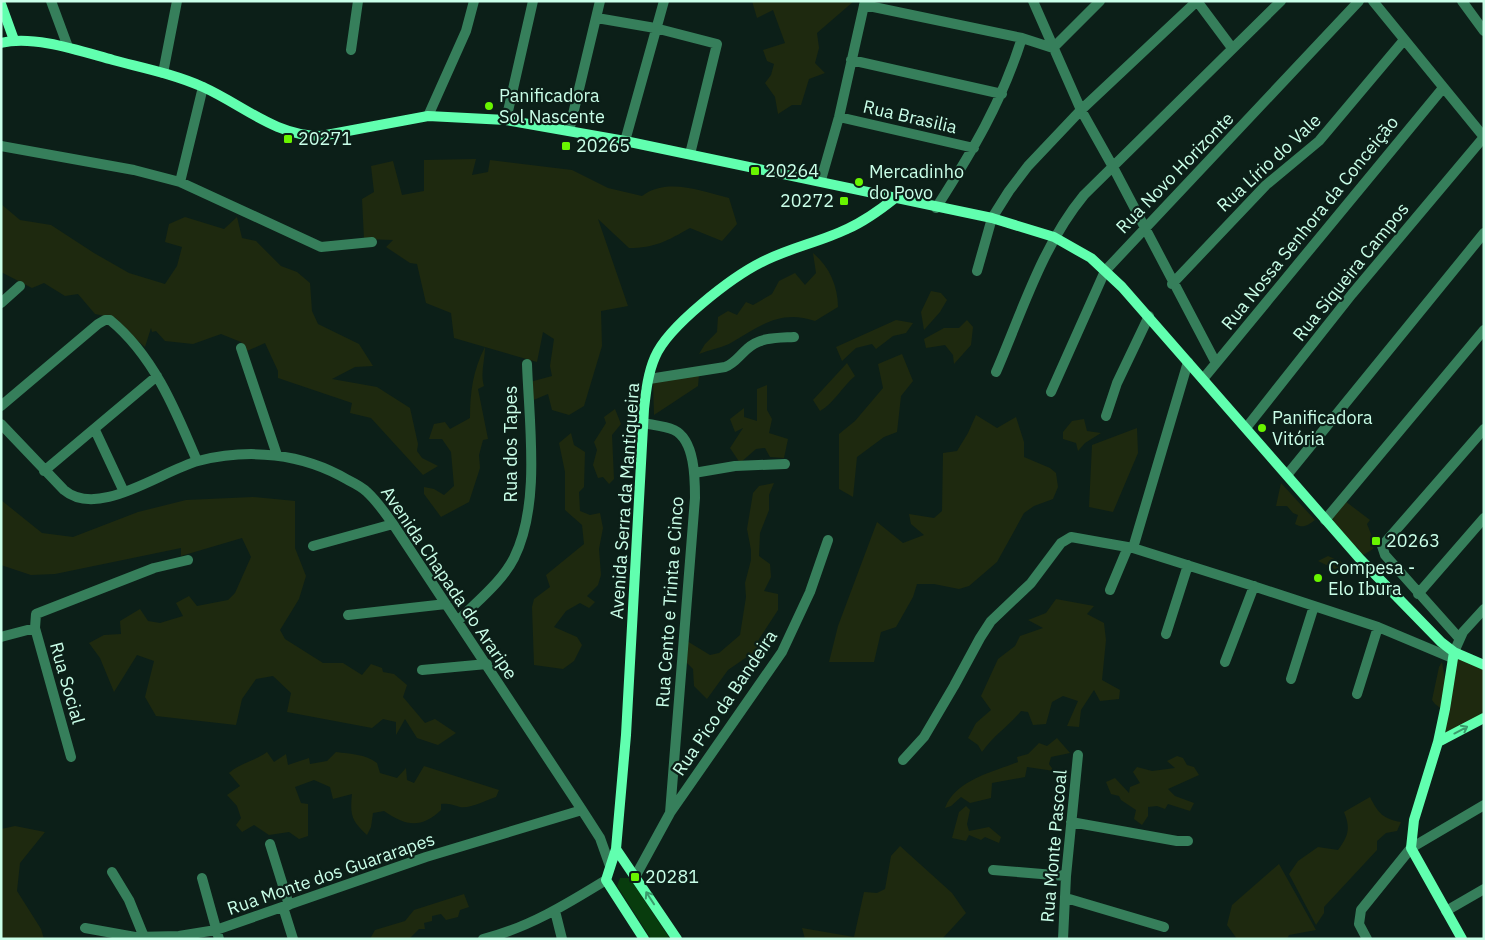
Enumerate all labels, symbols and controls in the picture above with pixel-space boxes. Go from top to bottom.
place label: Panificadora Sol Nascente [499,84,605,128]
street label: Rua Brasilia [861,95,960,139]
marker: Panificadora Sol Nascente [483,100,495,112]
street label: Rua Novo Horizonte [1111,107,1239,238]
street label: Rua Lírio do Vale [1212,108,1326,217]
street label: Rua Nossa Senhora da Conceição [1216,111,1403,334]
place label: 20271 [298,127,352,150]
marker: 20271 [282,133,294,145]
place label: 20265 [576,134,630,157]
marker: 20265 [560,140,572,152]
place label: 20264 [765,159,819,182]
place label: Mercadinho do Povo [869,160,964,204]
marker: 20264 [749,165,761,177]
marker: Mercadinho do Povo [853,176,865,188]
place label: 20272 [780,189,834,212]
marker: 20272 [838,195,850,207]
street label: Rua Siqueira Campos [1288,198,1414,346]
street label: Avenida Serra da Mantiqueira [605,382,644,620]
street label: Rua dos Tapes [499,386,522,502]
place label: Panificadora Vitória [1272,406,1373,450]
marker: Panificadora Vitória [1256,422,1268,434]
street label: Avenida Chapada do Araripe [376,482,523,684]
street label: Rua Cento e Trinta e Cinco [651,496,688,708]
place label: 20263 [1386,529,1440,552]
marker: 20263 [1370,535,1382,547]
place label: Compesa - Elo Ibura [1328,556,1415,600]
marker: Compesa - Elo Ibura [1312,572,1324,584]
street label: Rua Pico da Bandeira [667,625,782,780]
street label: Rua Social [45,639,90,727]
one-way arrow [1453,725,1468,734]
street label: Rua Monte Pascoal [1035,768,1072,923]
street label: Rua Monte dos Guararapes [224,827,438,920]
place label: 20281 [645,865,699,888]
marker: 20281 [629,871,641,883]
one-way arrow [645,892,655,906]

